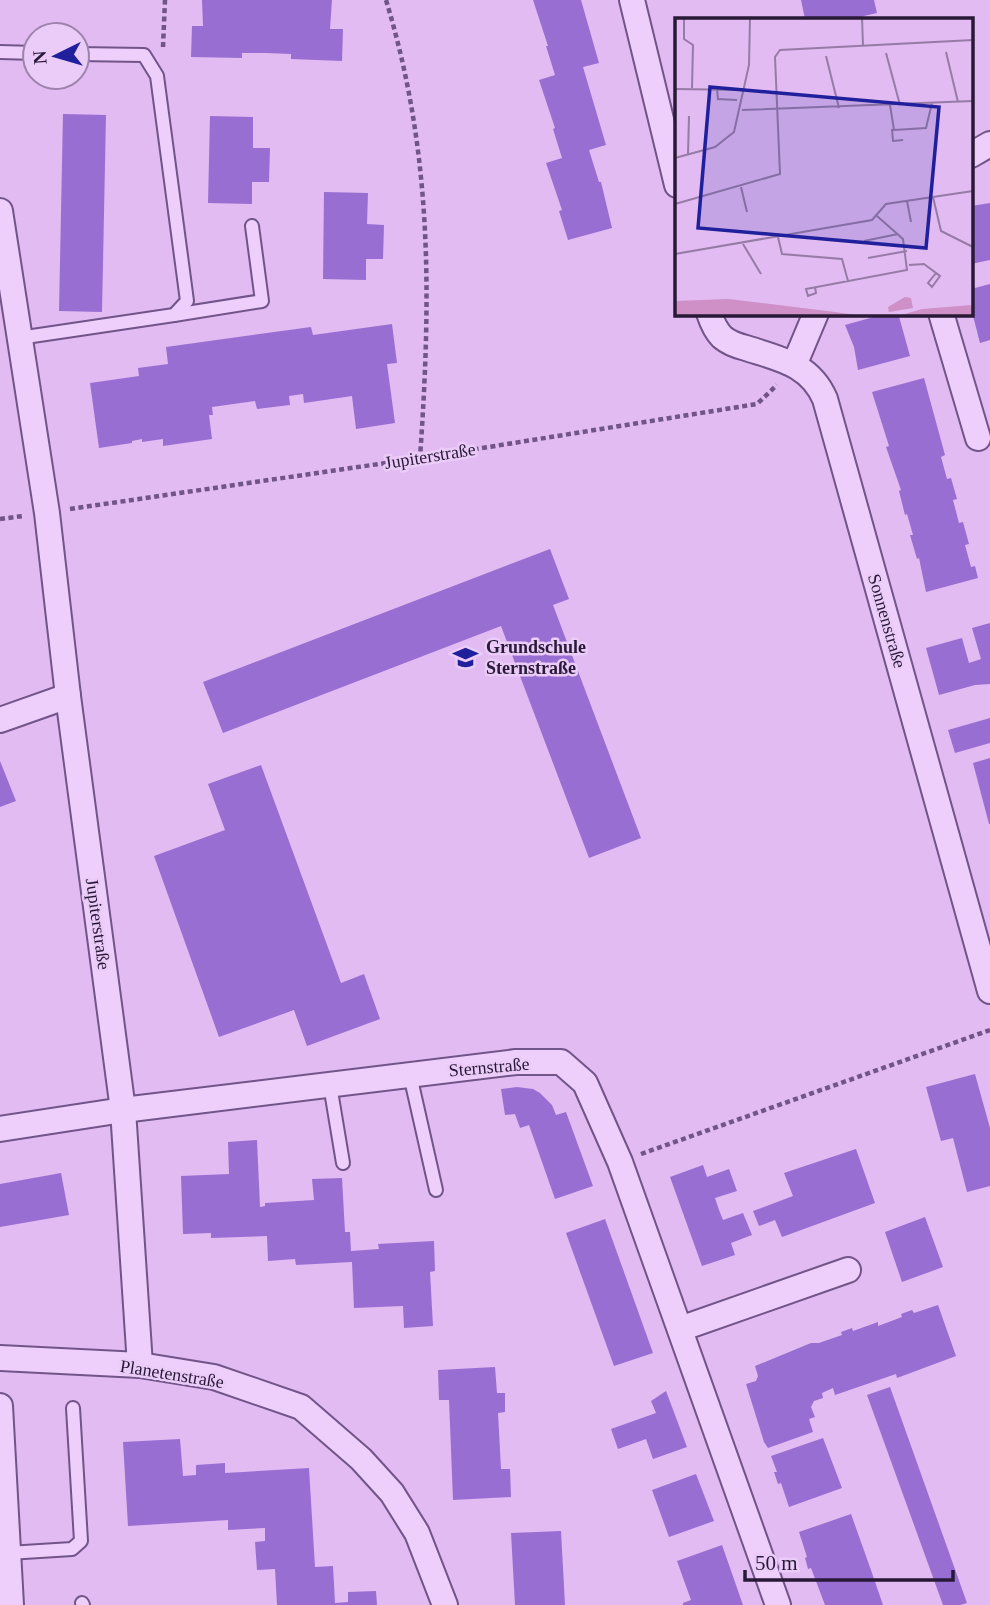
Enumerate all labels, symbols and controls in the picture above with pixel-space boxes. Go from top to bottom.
inset map [675,18,972,315]
north arrow [21,21,91,91]
text: N [28,49,51,65]
street label: Jupiterstraße [383,439,477,473]
street label: Sonnenstraße [864,572,910,670]
place label: Grundschule Sternstraße [486,637,586,678]
school or university icon: Grundschule Sternstraße [452,643,480,671]
street label: Jupiterstraße [82,877,114,971]
street label: Sternstraße [448,1054,530,1080]
street label: Planetenstraße [119,1356,225,1392]
scale bar [745,1538,953,1582]
text: 50 m [755,1551,798,1575]

